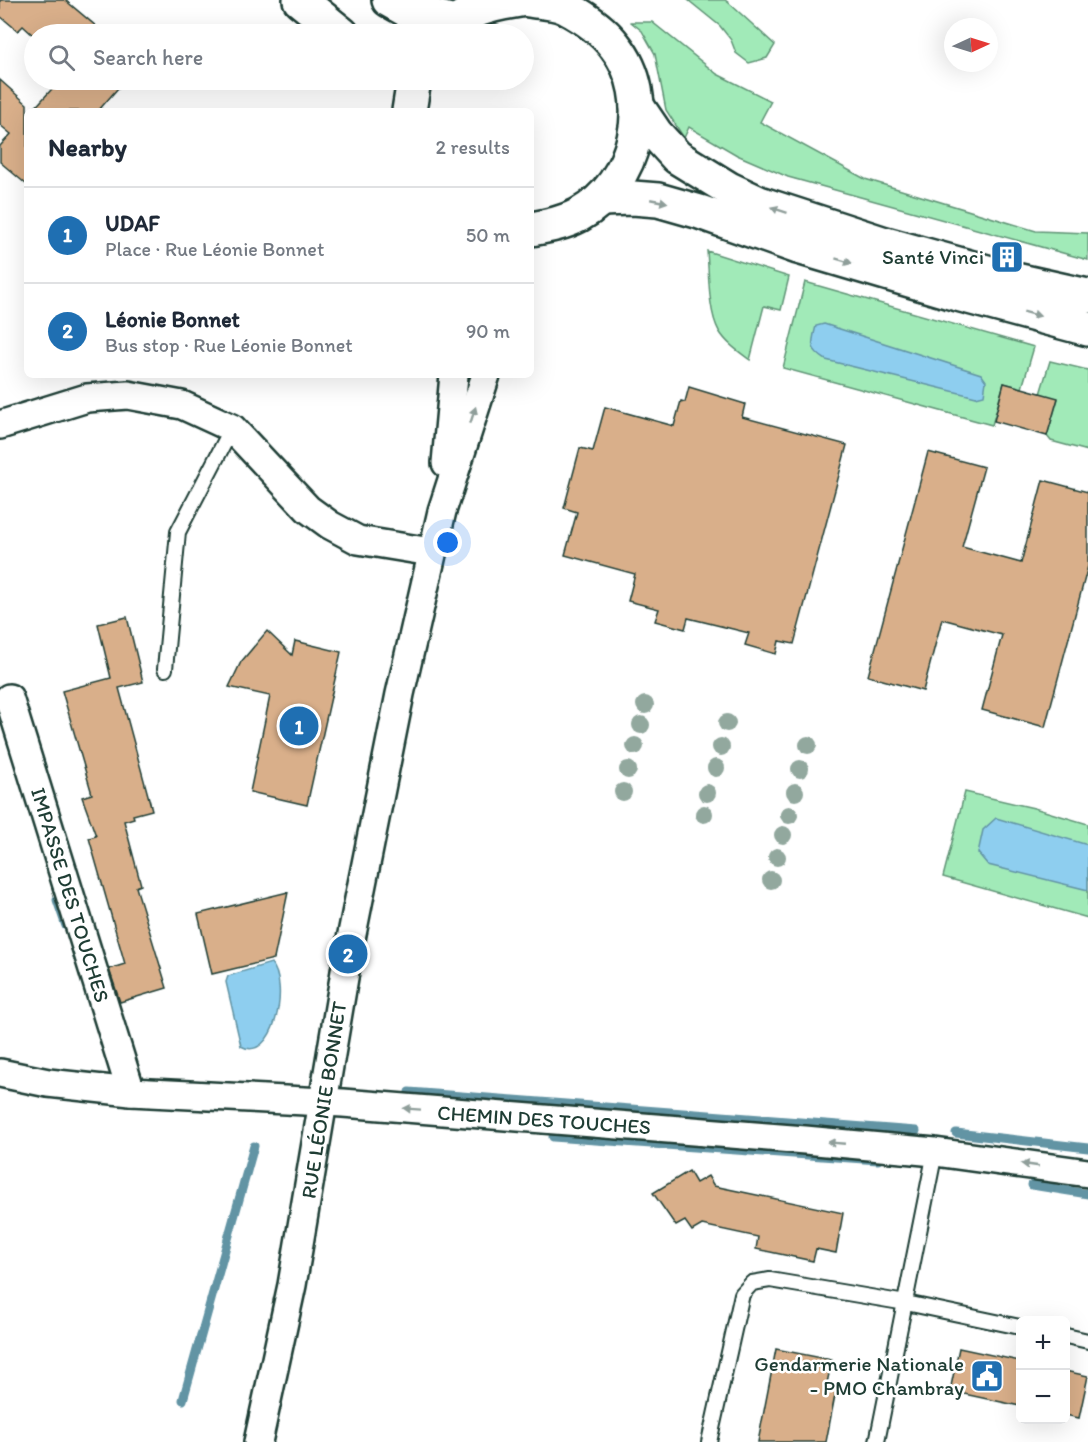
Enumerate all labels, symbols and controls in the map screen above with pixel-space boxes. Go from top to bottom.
north arrow [944,18,998,72]
search box [24,24,534,90]
icon: search [45,41,78,74]
text: Search here [93,44,203,71]
text: Nearby [48,131,127,163]
text: 2 results [436,135,510,159]
one-way arrow [649,197,668,206]
one-way arrow [770,204,788,214]
text: UDAF [105,210,160,237]
text: 1 [63,223,72,247]
text: 50 m [466,223,510,247]
text: Place · Rue Léonie Bonnet [105,237,324,261]
building icon: Santé Vinci [989,239,1025,275]
place label: Santé Vinci [882,244,984,269]
one-way arrow [835,257,853,266]
text: Léonie Bonnet [105,306,240,333]
one-way arrow [1023,310,1041,320]
text: 2 [62,319,73,343]
text: 90 m [466,319,510,343]
text: Bus stop · Rue Léonie Bonnet [105,333,353,357]
one-way arrow [469,406,478,424]
your location [433,528,462,557]
pin: 1 [280,704,318,748]
street label: IMPASSE DES TOUCHES [26,784,115,1005]
pin: 2 [328,932,368,976]
street label: RUE LÉONIE BONNET [296,999,351,1200]
street label: CHEMIN DES TOUCHES [436,1100,652,1139]
one-way arrow [402,1105,421,1114]
one-way arrow [827,1138,846,1148]
one-way arrow [1020,1160,1039,1169]
map controls [1016,1316,1070,1424]
button: + [1016,1316,1070,1370]
place label: Gendarmerie Nationale - PMO Chambray [754,1351,964,1400]
public building icon: Gendarmerie Nationale - PMO Chambray [969,1358,1005,1394]
button: − [1016,1370,1070,1424]

